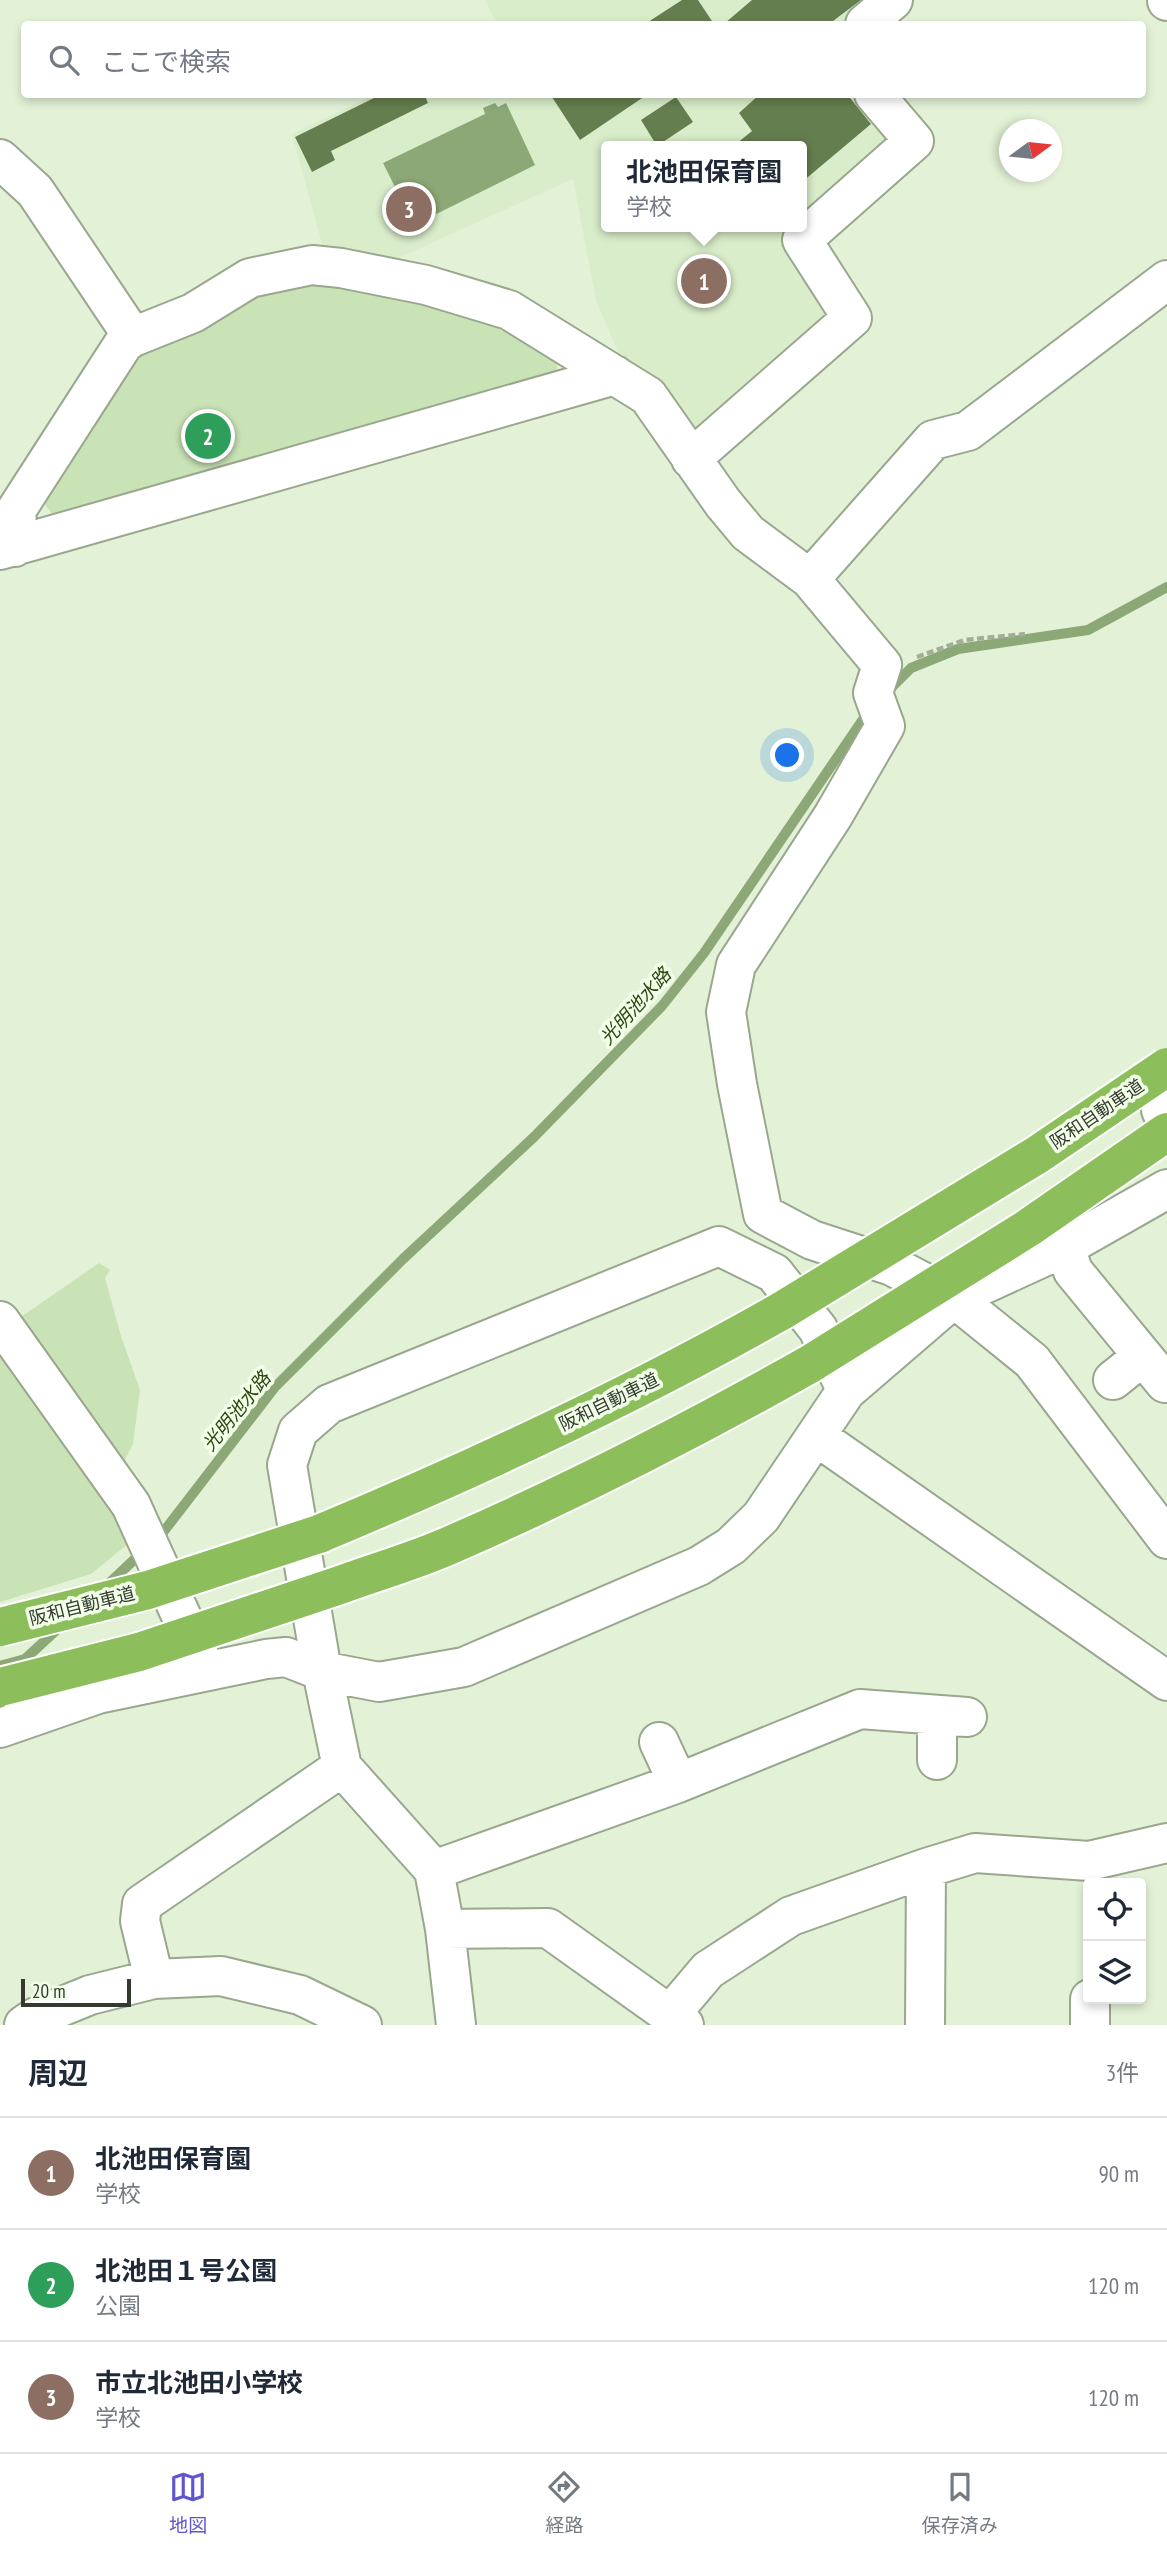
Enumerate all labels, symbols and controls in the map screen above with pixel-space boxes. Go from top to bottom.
search box [21,21,1146,98]
icon: search [45,41,83,79]
text: ここで検索 [101,45,231,78]
north arrow [999,119,1062,182]
popup [601,141,807,232]
text: 北池田保育園 [626,155,782,188]
pin: 3 [386,183,432,235]
text: 学校 [626,192,672,221]
pin: 1 [681,255,727,307]
pin: 2 [185,410,231,462]
your location [770,738,804,772]
water label: 光明池水路 [594,961,677,1049]
street label: 阪和自動車道 [1046,1074,1148,1153]
water label: 光明池水路 [197,1365,276,1455]
street label: 阪和自動車道 [555,1368,662,1436]
street label: 阪和自動車道 [27,1581,137,1630]
map controls [1083,1878,1146,2004]
button: locate [1083,1878,1146,1941]
button: layers [1083,1941,1146,2004]
scale bar [21,1976,131,2008]
text: 20 m [32,1979,66,2003]
text: 周辺 [28,2053,88,2092]
text: 3件 [1106,2058,1139,2087]
text: 北池田保育園 [95,2142,251,2175]
text: 1 [46,2159,57,2188]
text: 90 m [1098,2159,1139,2188]
text: 学校 [95,2179,141,2208]
text: 北池田１号公園 [95,2254,277,2287]
text: 2 [46,2271,57,2300]
text: 120 m [1088,2271,1139,2300]
text: 公園 [95,2291,141,2320]
text: 市立北池田小学校 [95,2366,303,2399]
text: 3 [46,2383,57,2412]
text: 120 m [1088,2383,1139,2412]
text: 学校 [95,2403,141,2432]
tab: 地図 [169,2468,207,2537]
tab: 経路 [545,2468,584,2537]
tab: 保存済み [922,2468,998,2537]

